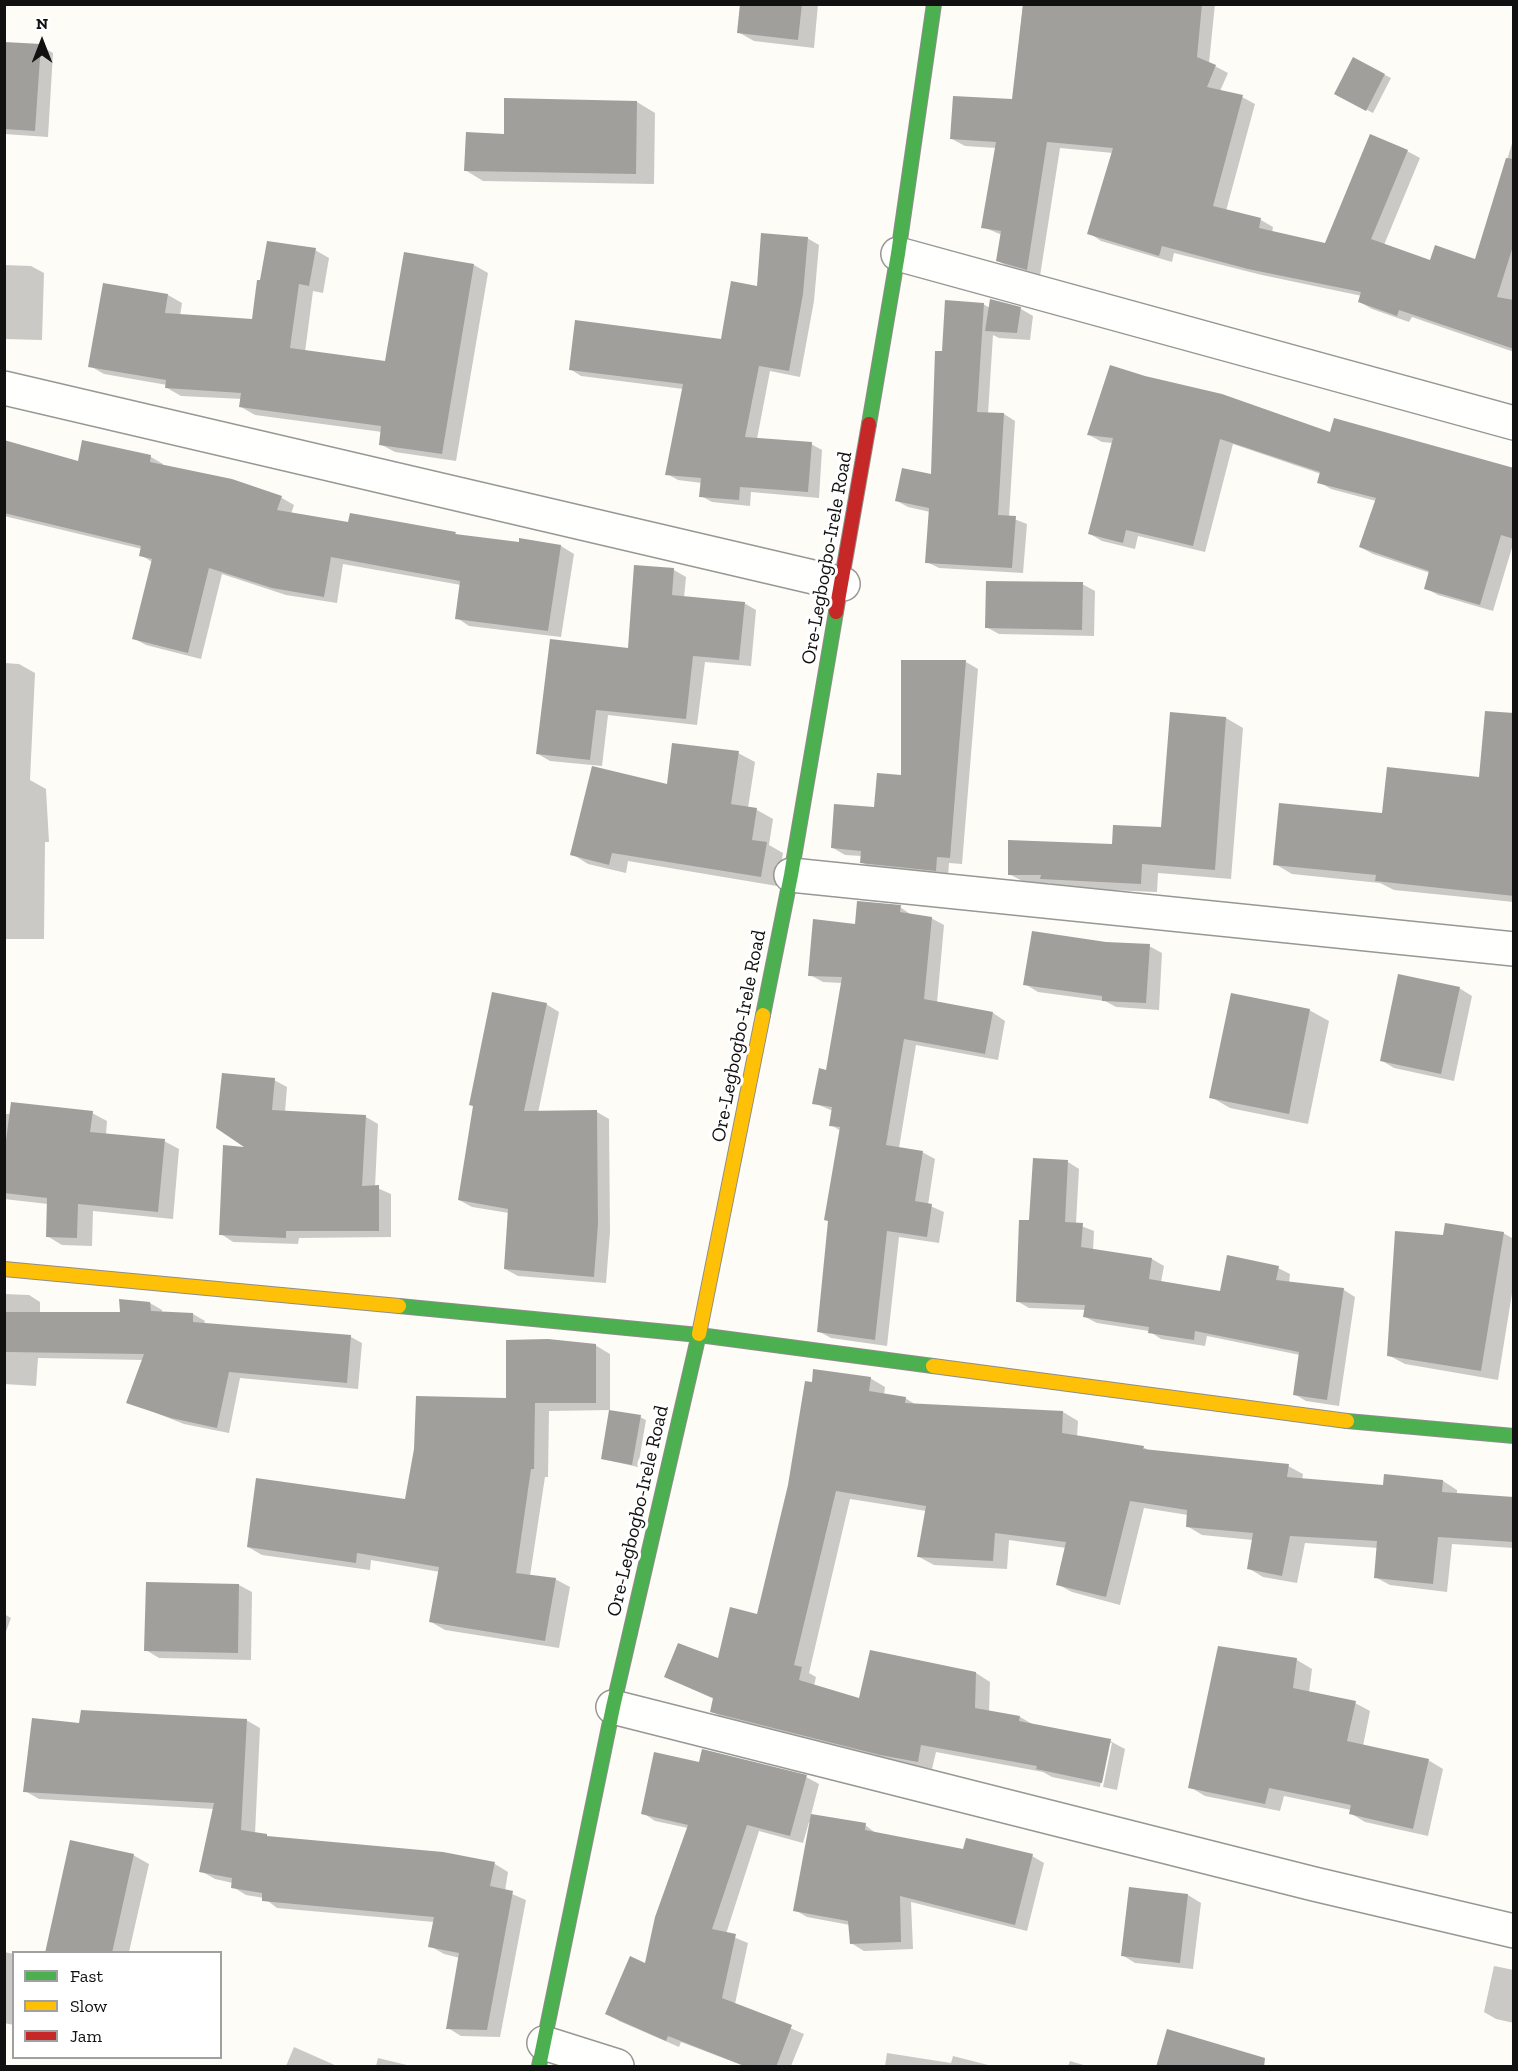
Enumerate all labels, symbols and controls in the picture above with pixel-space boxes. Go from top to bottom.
north arrow [12,12,72,72]
text: N [36,14,48,33]
street label: Ore-Legbogbo-Irele Road [796,450,858,666]
street label: Ore-Legbogbo-Irele Road [707,928,771,1144]
street label: Ore-Legbogbo-Irele Road [602,1403,674,1619]
legend [12,1951,222,2059]
text: Fast [70,1965,103,1987]
text: Slow [70,1995,107,2017]
text: Jam [70,2025,102,2047]

